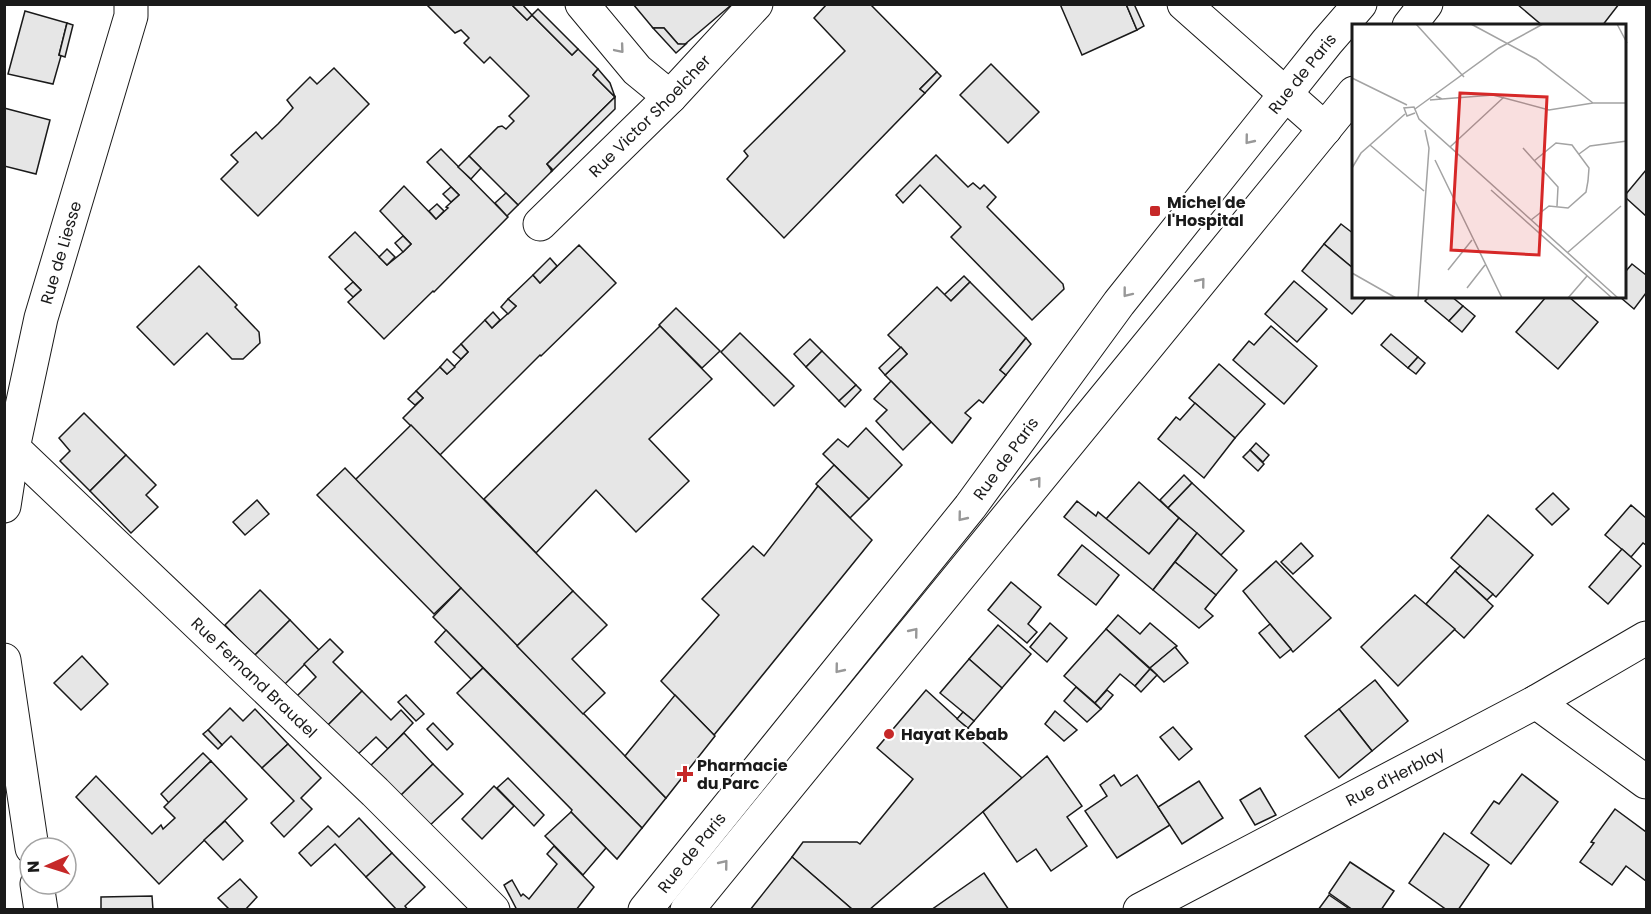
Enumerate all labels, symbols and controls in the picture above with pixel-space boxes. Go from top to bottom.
inset map [1352,24,1627,298]
street label: Rue de Paris [1263,28,1341,119]
one-way arrow [613,43,624,54]
street label: Rue Victor Shoelcher [583,49,716,182]
one-way arrow [1245,134,1256,145]
place label: Michel de l'Hospital [1167,191,1246,232]
street label: Rue de Liesse [34,198,87,307]
marker: Michel de l'Hospital [1148,204,1162,218]
one-way arrow [1194,278,1205,289]
one-way arrow [1124,286,1135,297]
street label: Rue de Paris [967,412,1044,505]
one-way arrow [1030,477,1041,488]
one-way arrow [958,511,969,522]
street label: Rue Fernand Braudel [186,612,323,743]
one-way arrow [906,628,917,639]
one-way arrow [836,662,847,673]
place label: Hayat Kebab [901,723,1008,746]
marker: Hayat Kebab [882,727,896,741]
street label: Rue d'Herblay [1341,741,1449,812]
place label: Pharmacie du Parc [697,754,788,795]
marker: Pharmacie du Parc [678,767,692,781]
street label: Rue de Paris [652,807,731,898]
north arrow [18,836,78,896]
text: N [22,860,45,873]
one-way arrow [716,860,727,871]

